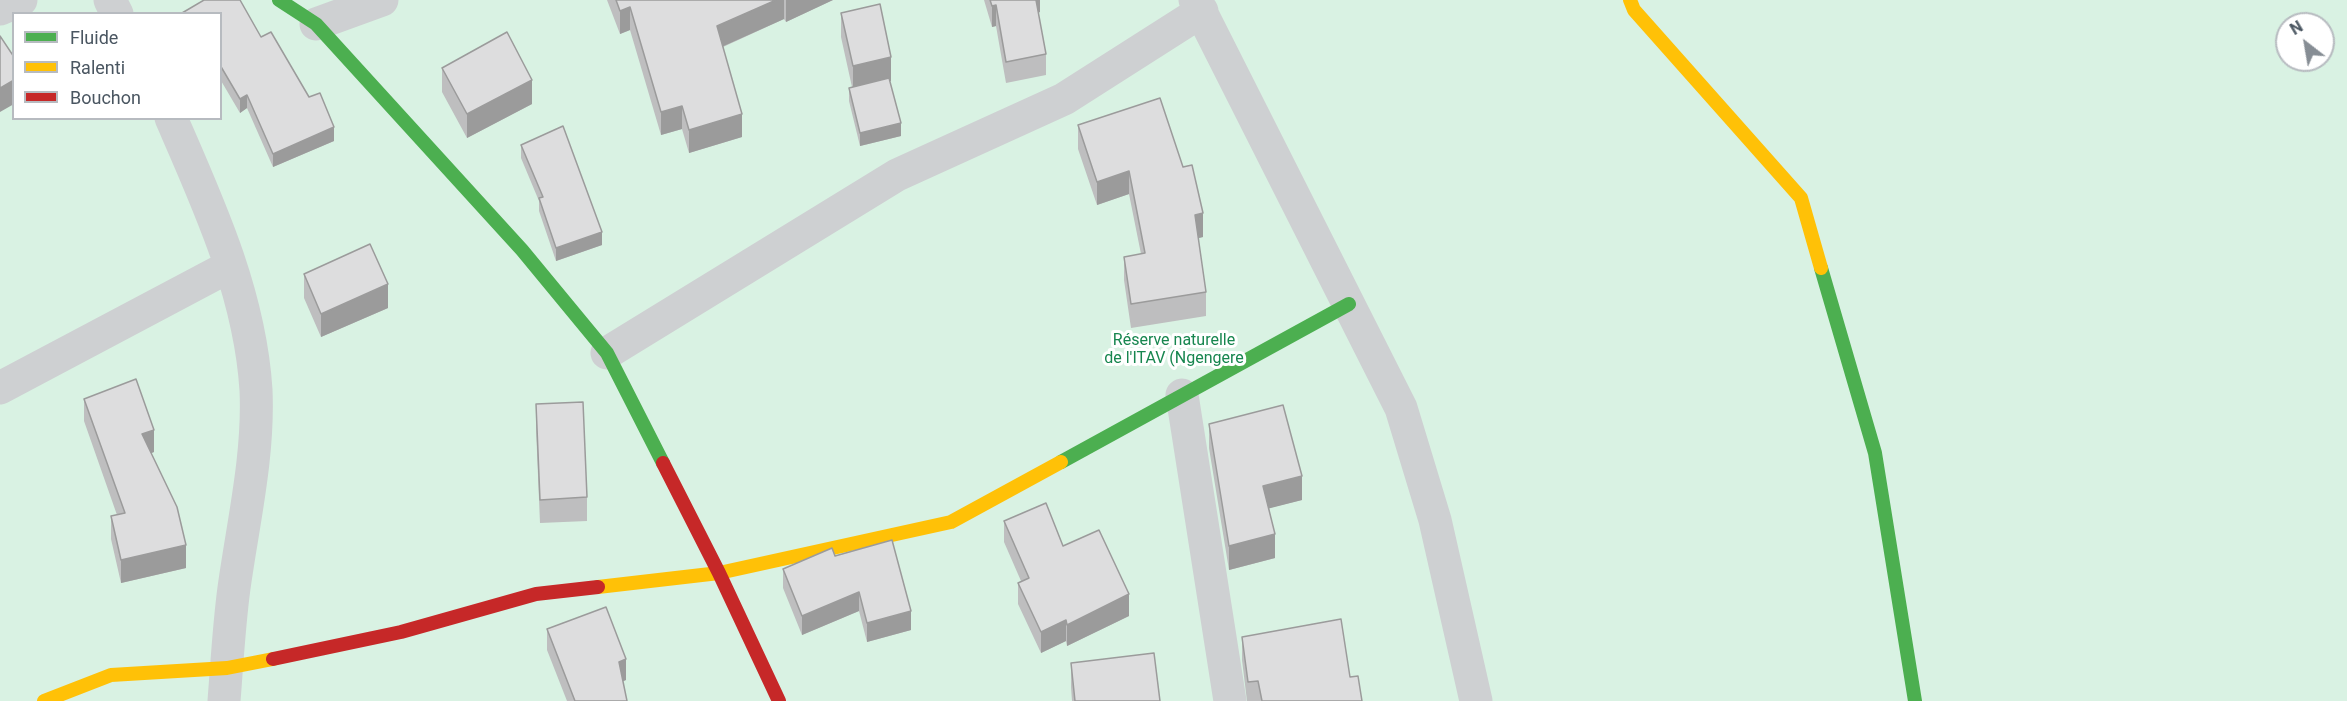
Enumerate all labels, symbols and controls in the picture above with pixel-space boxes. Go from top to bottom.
legend [12,12,222,120]
north arrow [2275,12,2335,72]
text: N [2287,17,2306,39]
text: Fluide [70,27,118,48]
text: Ralenti [70,57,125,78]
text: Bouchon [70,87,141,108]
park label: Réserve naturelle de l'ITAV (Ngengere [1104,331,1244,369]

